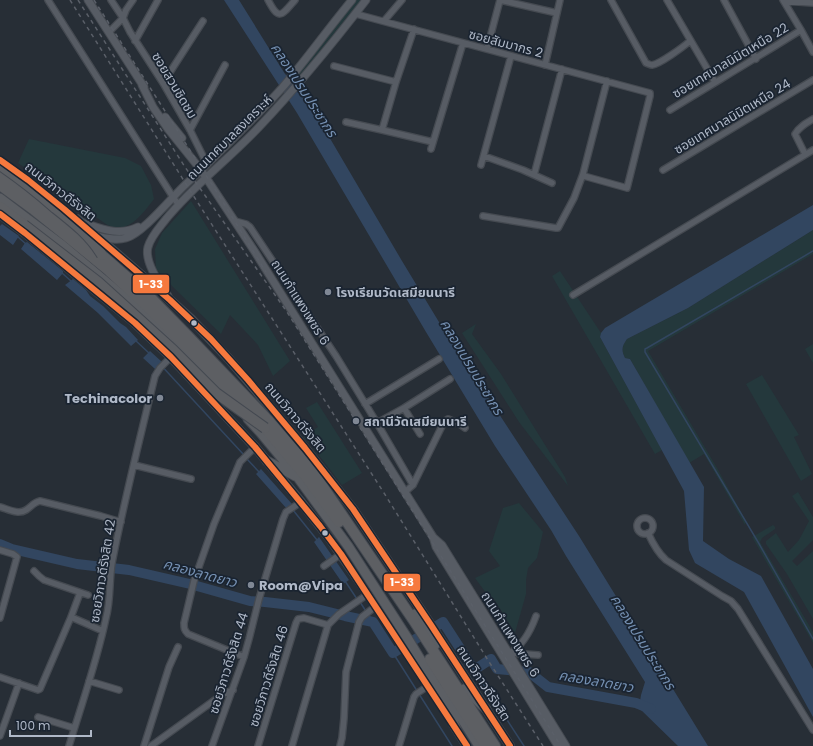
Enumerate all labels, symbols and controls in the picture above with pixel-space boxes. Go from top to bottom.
street label: ซอยเทศบาลนิมิตเหนือ 22 [669,18,792,103]
street label: ซอยสัมมากร 2 [467,24,545,63]
water label: คลองเปรมประชากร [266,39,343,142]
street label: ซอยสวนชิดชม [147,48,202,122]
street label: ซอยเทศบาลนิมิตเหนือ 24 [670,74,794,159]
street label: ถนนเทศบาลสงเคราะห์ [182,90,277,184]
street label: ถนนวิภาวดีรังสิต [21,157,101,226]
street label: ถนนกำแพงเพชร 6 [267,256,335,349]
line badge: 1-33 [132,274,170,294]
text: 1-33 [139,276,163,292]
place label: โรงเรียนวัดเสมียนนารี [336,283,455,302]
marker: โรงเรียนวัดเสมียนนารี [323,287,333,297]
water label: คลองเปรมประชากร [435,315,509,420]
unlabelled marker [189,318,199,328]
street label: ถนนวิภาวดีรังสิต [260,378,331,457]
place label: Techinacolor [64,389,152,408]
marker: Techinacolor [155,393,165,403]
place label: สถานีวัดเสมียนนารี [364,412,467,431]
marker: สถานีวัดเสมียนนารี [351,416,361,426]
street label: ซอยวิภาวดีรังสิต 42 [85,518,120,624]
unlabelled marker [320,528,330,538]
water label: คลองลาดยาว [161,554,240,593]
line badge: 1-33 [383,573,421,592]
text: 1-33 [390,574,414,590]
place label: Room@Vipa [259,576,343,595]
marker: Room@Vipa [246,580,256,590]
street label: ถนนกำแพงเพชร 6 [477,588,545,681]
water label: คลองเปรมประชากร [606,591,681,694]
street label: ซอยวิภาวดีรังสิต 44 [204,610,253,716]
street label: ซอยวิภาวดีรังสิต 46 [244,623,293,729]
street label: ถนนวิภาวดีรังสิต [452,642,515,725]
water label: คลองลาดยาว [557,665,636,698]
scale bar [10,712,91,738]
text: 100 m [16,717,50,734]

